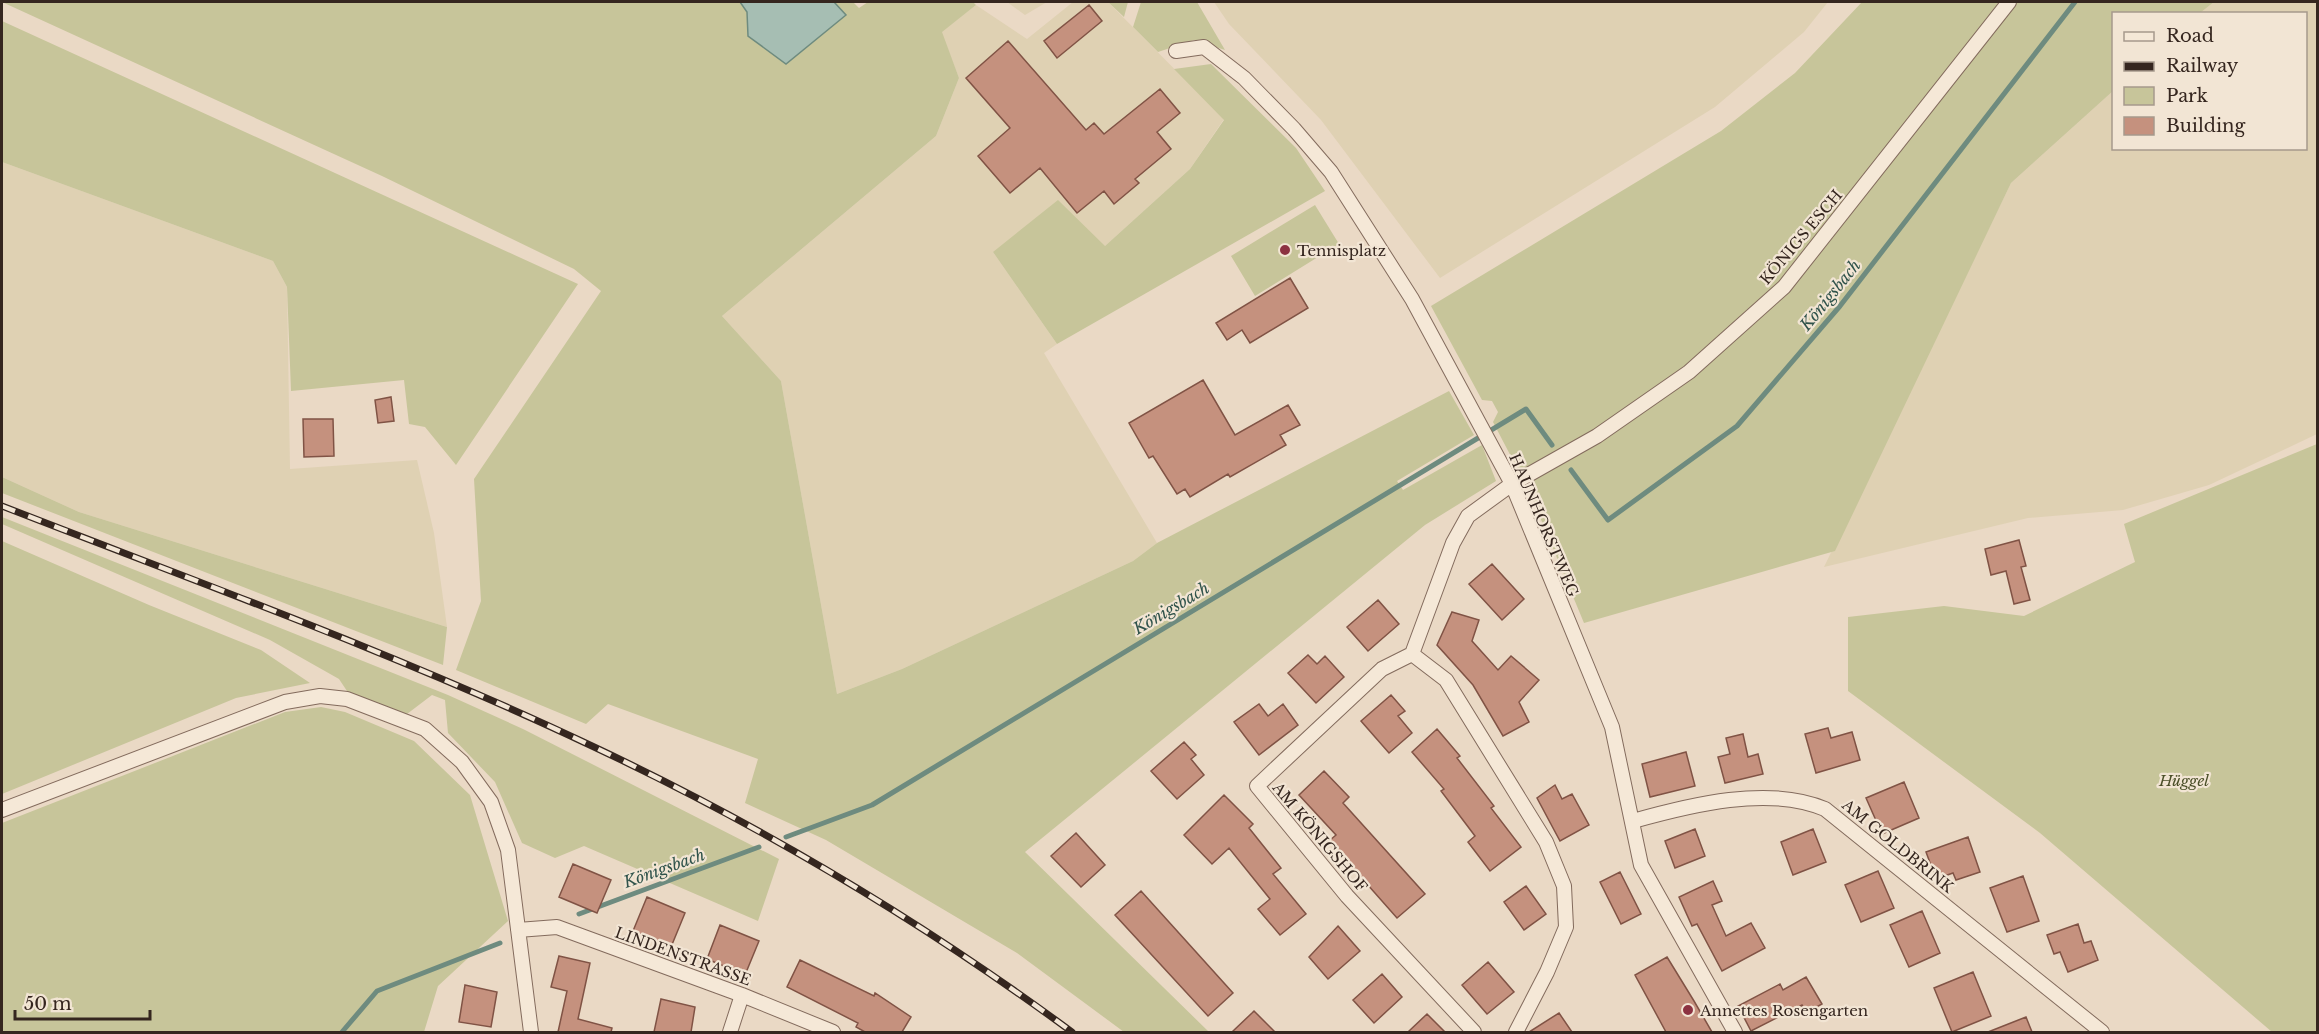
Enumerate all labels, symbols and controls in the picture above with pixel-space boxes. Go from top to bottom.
legend [2112,12,2307,150]
text: Road [2166,25,2214,47]
text: Railway [2166,55,2239,77]
text: Park [2166,85,2208,107]
text: Building [2166,115,2245,137]
street label: KÖNIGS ESCH [1756,186,1846,288]
place label: Tennisplatz [1297,241,1386,260]
marker: Tennisplatz [1278,243,1292,257]
water label: Königsbach [1795,256,1865,335]
street label: HAUNHORSTWEG [1505,450,1583,600]
water label: Königsbach [1128,577,1213,639]
park label: Hüggel [2158,771,2209,790]
street label: AM KÖNIGSHOF [1268,778,1371,896]
street label: AM GOLDBRINK [1838,795,1958,897]
water label: Königsbach [620,844,707,892]
street label: LINDENSTRASSE [612,923,754,989]
scale bar [15,983,150,1021]
text: 50 m [24,993,72,1015]
place label: Annettes Rosengarten [1699,1001,1868,1020]
marker: Annettes Rosengarten [1681,1003,1695,1017]

